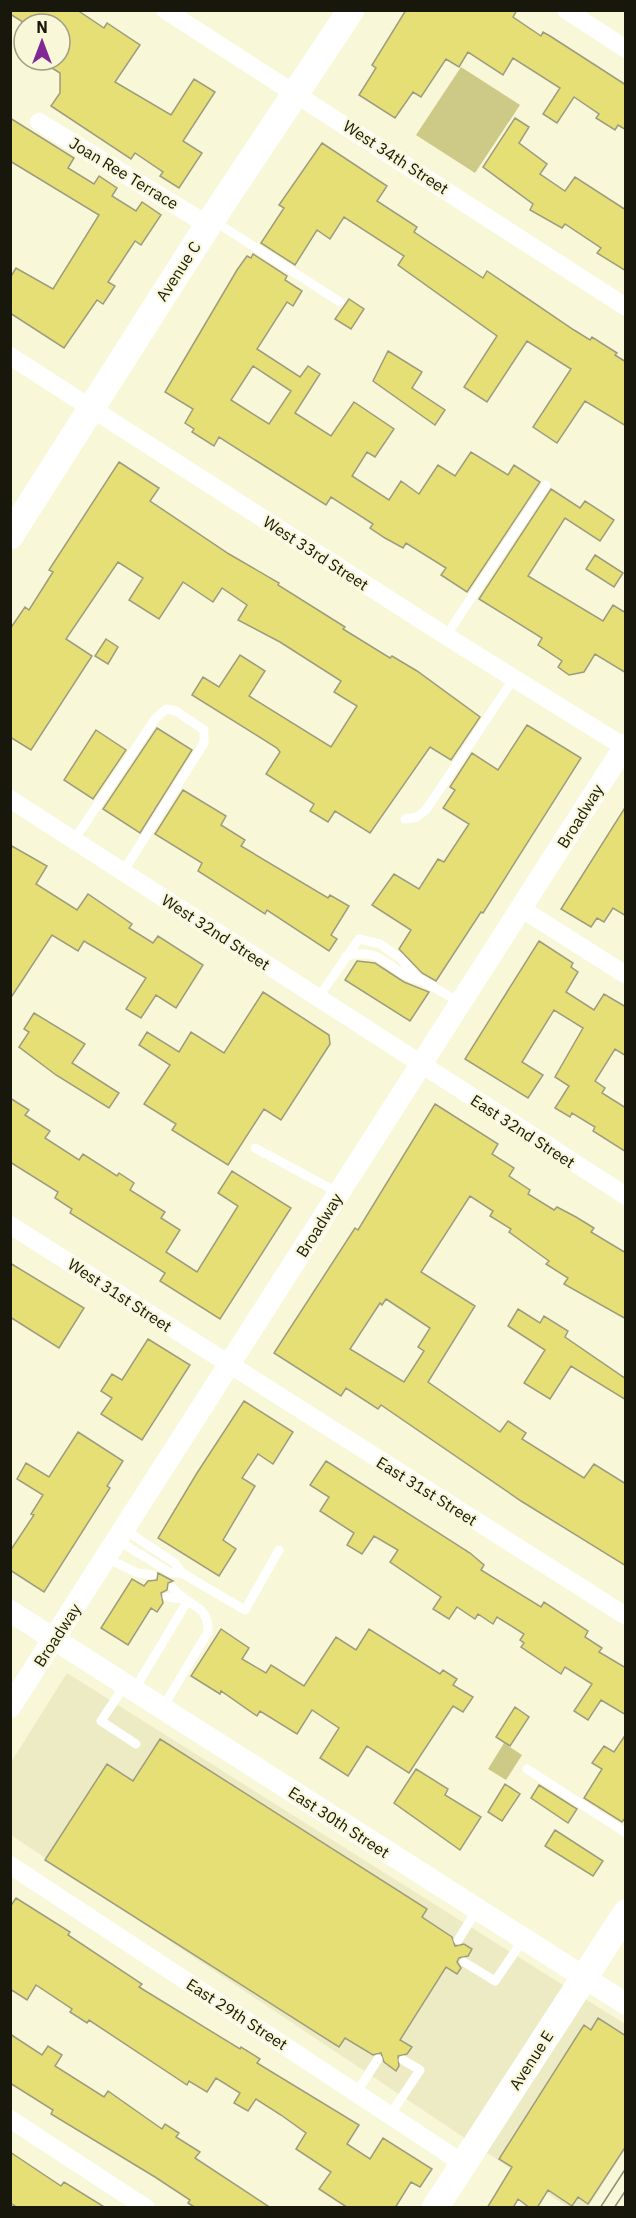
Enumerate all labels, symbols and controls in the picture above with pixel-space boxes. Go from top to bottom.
north arrow [12,12,72,72]
text: N [36,17,48,37]
street label: West 34th Street [340,116,452,198]
street label: Joan Ree Terrace [66,133,182,214]
street label: Avenue C [151,237,205,305]
street label: West 33rd Street [259,511,373,595]
street label: Broadway [553,780,607,852]
street label: West 32nd Street [158,890,274,974]
street label: East 32nd Street [467,1090,579,1172]
street label: Broadway [292,1189,346,1261]
street label: West 31st Street [64,1254,176,1336]
street label: East 31st Street [373,1452,481,1530]
street label: Broadway [29,1600,85,1670]
street label: East 30th Street [285,1782,393,1862]
street label: East 29th Street [183,1974,291,2054]
street label: Avenue E [504,2027,558,2093]

